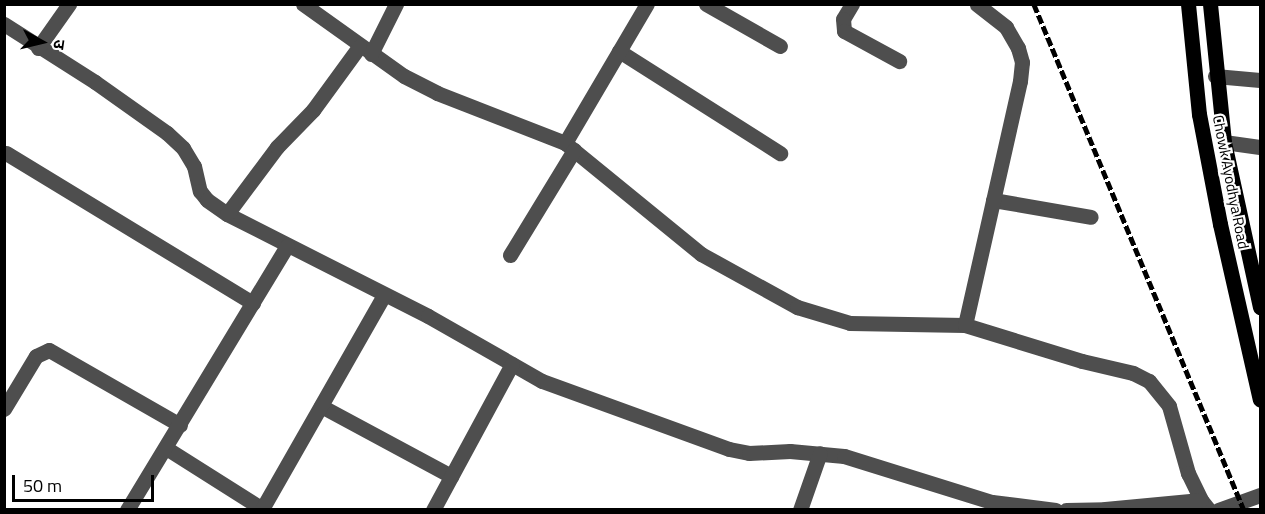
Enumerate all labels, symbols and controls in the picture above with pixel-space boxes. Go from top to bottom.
north arrow [12,12,72,72]
text: उ [47,38,72,51]
street label: Chowk Ayodhya Road [1209,114,1253,250]
scale bar [15,463,158,501]
text: 50 m [23,472,62,499]

